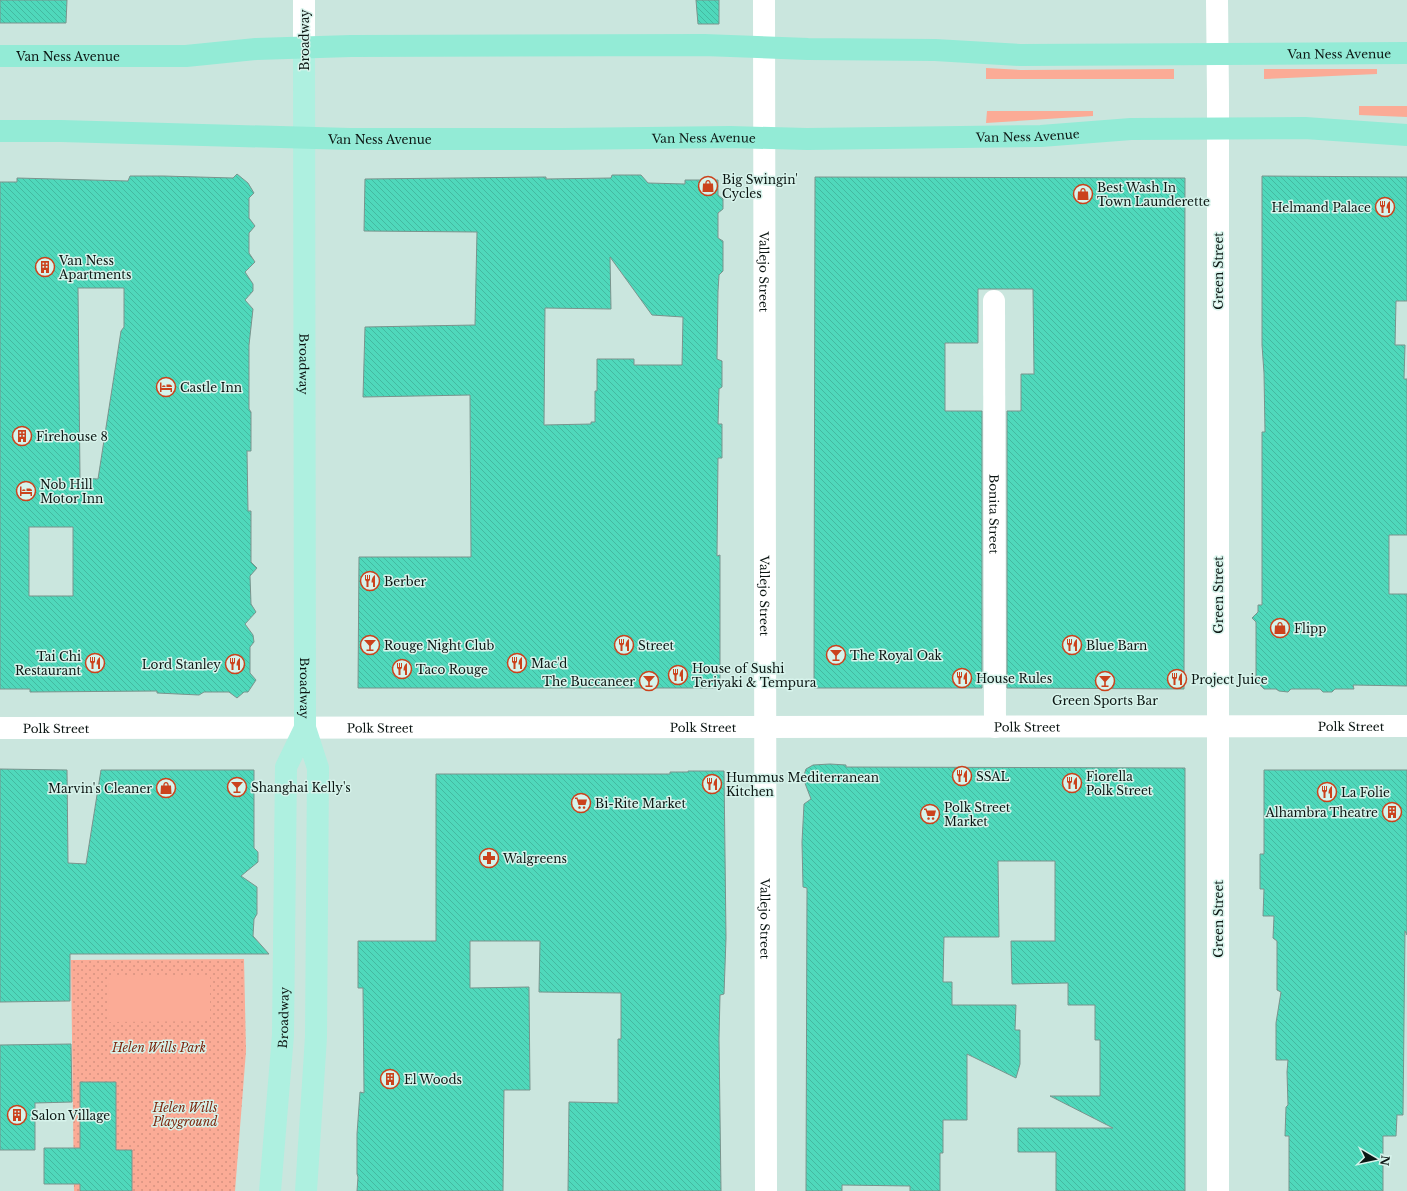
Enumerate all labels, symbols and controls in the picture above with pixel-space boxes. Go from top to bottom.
street label: Broadway [297,9,312,71]
street label: Van Ness Avenue [1286,46,1391,61]
street label: Van Ness Avenue [15,49,120,64]
street label: Van Ness Avenue [975,126,1080,144]
street label: Van Ness Avenue [651,129,756,145]
street label: Van Ness Avenue [327,131,432,147]
place label: Big Swingin' Cycles [722,172,798,201]
shop icon: Big Swingin' Cycles [697,175,719,197]
place label: Best Wash In Town Launderette [1097,180,1210,209]
shop icon: Best Wash In Town Launderette [1072,183,1094,205]
restaurant icon: Helmand Palace [1374,196,1396,218]
place label: Helmand Palace [1271,200,1371,215]
street label: Vallejo Street [757,231,772,313]
street label: Green Street [1211,232,1226,310]
place label: Van Ness Apartments [58,253,131,282]
building icon: Van Ness Apartments [34,256,56,278]
street label: Broadway [297,333,312,395]
hotel icon: Castle Inn [155,376,177,398]
place label: Castle Inn [180,380,242,395]
building icon: Firehouse 8 [11,425,33,447]
place label: Firehouse 8 [36,429,108,444]
street label: Bonita Street [987,474,1002,555]
place label: Nob Hill Motor Inn [40,477,103,506]
hotel icon: Nob Hill Motor Inn [15,480,37,502]
street label: Vallejo Street [757,555,773,637]
street label: Green Street [1211,556,1226,634]
restaurant icon: Berber [359,570,381,592]
place label: Berber [384,574,427,589]
shop icon: Flipp [1269,617,1291,639]
place label: Flipp [1294,621,1326,636]
bar icon: Rouge Night Club [359,634,381,656]
restaurant icon: Street [613,634,635,656]
restaurant icon: Blue Barn [1061,634,1083,656]
place label: Rouge Night Club [384,638,494,653]
place label: Street [638,638,675,653]
place label: Blue Barn [1086,638,1147,653]
bar icon: The Royal Oak [825,644,847,666]
place label: The Royal Oak [850,648,943,663]
place label: Tai Chi Restaurant [15,649,81,678]
restaurant icon: Tai Chi Restaurant [84,652,106,674]
restaurant icon: Mac'd [506,652,528,674]
restaurant icon: Lord Stanley [224,653,246,675]
place label: Mac'd [531,656,567,671]
place label: Lord Stanley [142,657,221,672]
street label: Broadway [297,657,312,719]
restaurant icon: Taco Rouge [391,658,413,680]
place label: House of Sushi Teriyaki & Tempura [692,661,817,690]
place label: Taco Rouge [416,662,488,677]
restaurant icon: House of Sushi Teriyaki & Tempura [667,664,689,686]
restaurant icon: House Rules [951,667,973,689]
restaurant icon: Project Juice [1166,668,1188,690]
bar icon: The Buccaneer [638,670,660,692]
bar icon: Green Sports Bar [1094,670,1116,692]
place label: House Rules [976,671,1052,686]
place label: Project Juice [1191,672,1268,687]
place label: The Buccaneer [542,674,635,689]
place label: Green Sports Bar [1052,693,1158,708]
street label: Polk Street [670,719,737,735]
street label: Polk Street [994,719,1061,734]
street label: Polk Street [1318,719,1385,734]
street label: Polk Street [23,720,90,735]
street label: Polk Street [347,720,414,735]
restaurant icon: SSAL [951,765,973,787]
place label: SSAL [976,769,1010,784]
place label: Fiorella Polk Street [1086,769,1153,798]
place label: Hummus Mediterranean Kitchen [726,770,879,799]
restaurant icon: Fiorella Polk Street [1061,772,1083,794]
restaurant icon: Hummus Mediterranean Kitchen [701,773,723,795]
bar icon: Shanghai Kelly's [226,776,248,798]
shop icon: Marvin's Cleaner [155,777,177,799]
place label: Shanghai Kelly's [251,780,351,795]
place label: Marvin's Cleaner [48,781,152,796]
restaurant icon: La Folie [1316,781,1338,803]
place label: La Folie [1341,785,1390,800]
supermarket icon: Bi-Rite Market [570,792,592,814]
place label: Bi-Rite Market [595,796,686,811]
place label: Polk Street Market [944,800,1011,829]
building icon: Alhambra Theatre [1381,801,1403,823]
supermarket icon: Polk Street Market [919,803,941,825]
place label: Alhambra Theatre [1264,805,1378,820]
pharmacy icon: Walgreens [478,847,500,869]
place label: Walgreens [502,851,567,866]
street label: Vallejo Street [758,878,773,960]
street label: Green Street [1211,880,1226,958]
street label: Broadway [274,986,291,1049]
park label: Helen Wills Park [111,1040,206,1055]
building icon: El Woods [379,1068,401,1090]
place label: El Woods [404,1072,462,1087]
park label: Helen Wills Playground [152,1100,218,1129]
building icon: Salon Village [6,1104,28,1126]
place label: Salon Village [31,1108,110,1123]
north arrow [1355,1139,1395,1179]
text: N [1377,1154,1393,1167]

